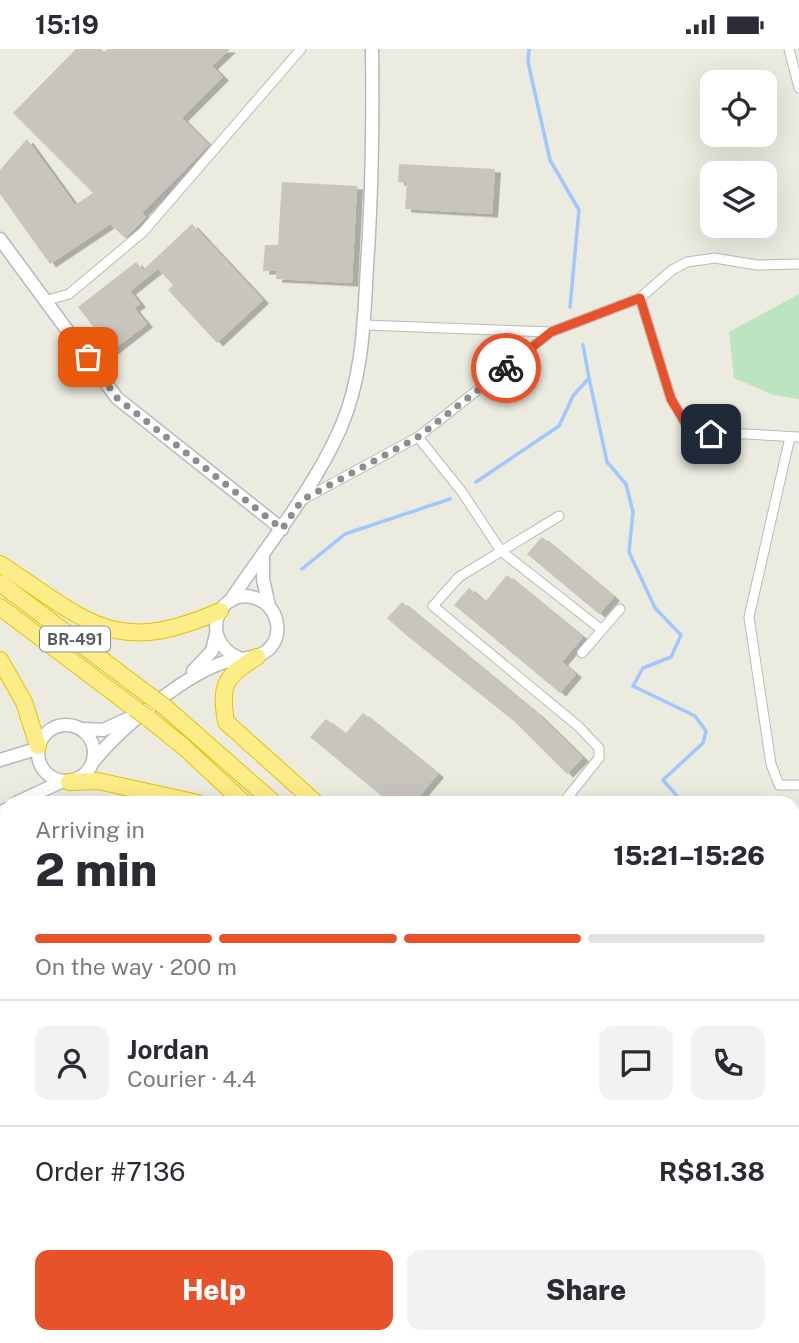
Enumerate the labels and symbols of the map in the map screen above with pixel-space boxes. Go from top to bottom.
pin [58,327,118,387]
courier [471,333,541,403]
pin [681,404,741,464]
road number: BR-491 [40,627,110,652]

